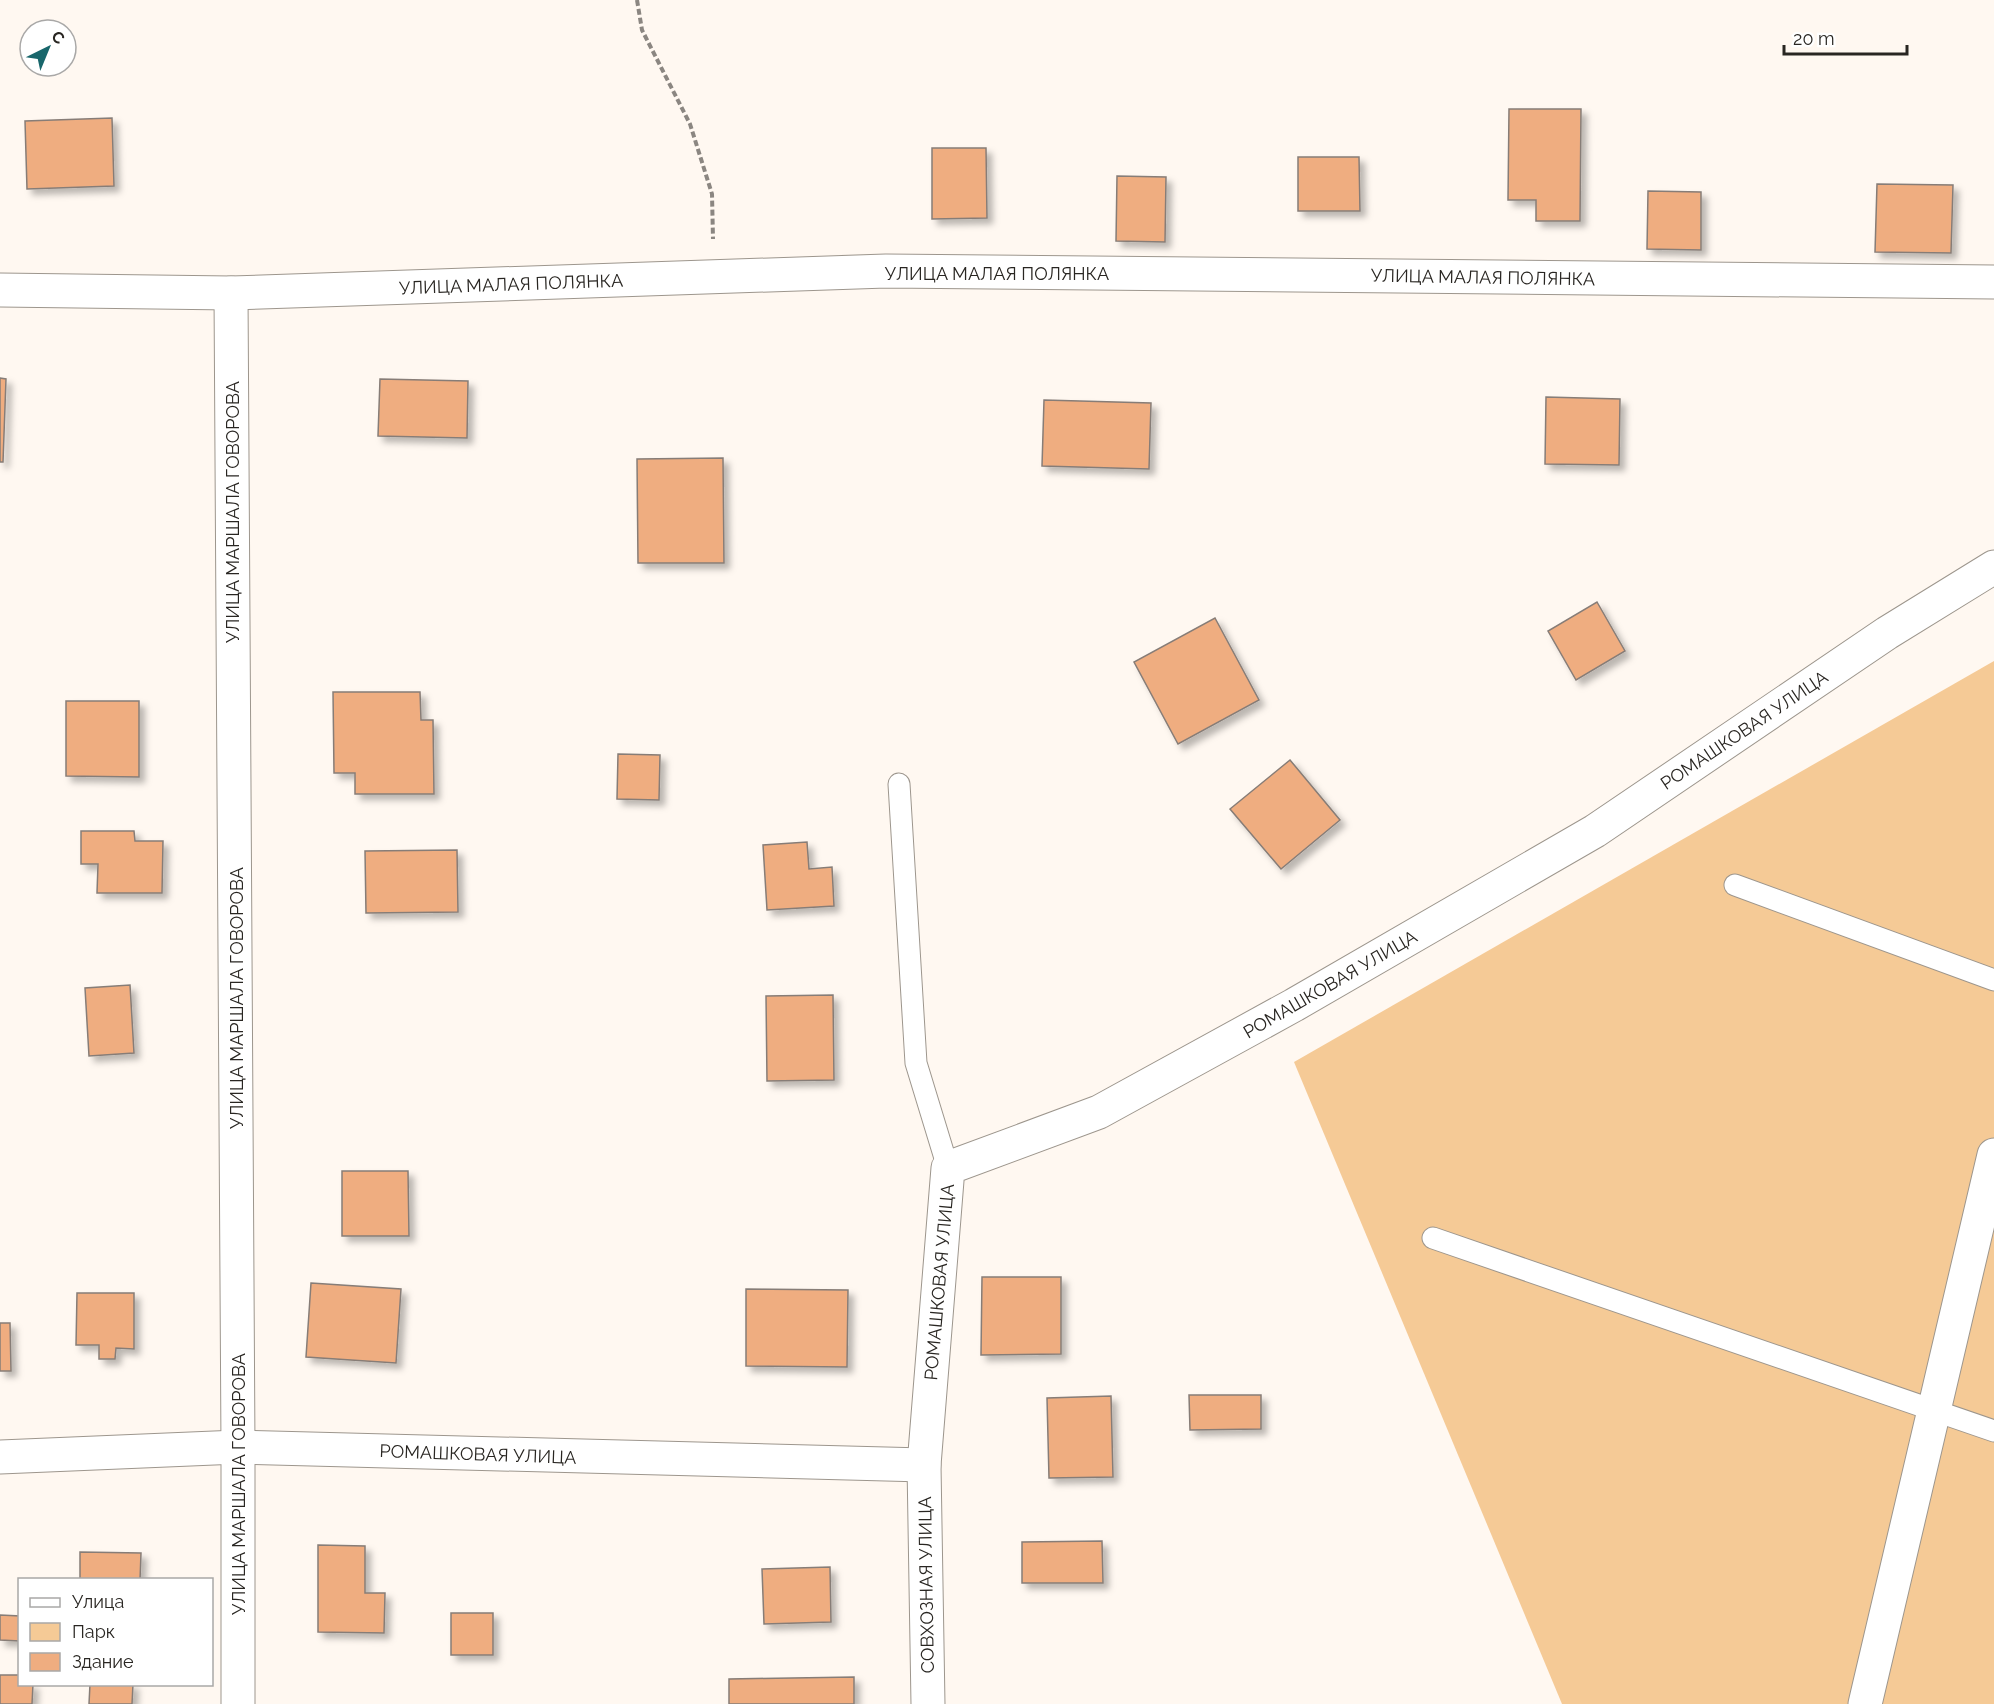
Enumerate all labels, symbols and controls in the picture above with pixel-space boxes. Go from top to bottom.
north arrow [18,18,78,78]
scale bar [1784,18,1907,56]
text: С [47,27,68,48]
text: 20 m [1793,28,1835,49]
street label: УЛИЦА МАЛАЯ ПОЛЯНКА [885,263,1109,284]
street label: УЛИЦА МАЛАЯ ПОЛЯНКА [1371,265,1595,289]
street label: УЛИЦА МАЛАЯ ПОЛЯНКА [399,270,623,298]
street label: УЛИЦА МАРШАЛА ГОВОРОВА [222,381,243,643]
street label: РОМАШКОВАЯ УЛИЦА [1656,666,1832,794]
street label: УЛИЦА МАРШАЛА ГОВОРОВА [226,867,247,1129]
street label: РОМАШКОВАЯ УЛИЦА [1239,926,1421,1042]
street label: РОМАШКОВАЯ УЛИЦА [920,1183,958,1381]
street label: УЛИЦА МАРШАЛА ГОВОРОВА [228,1353,249,1615]
street label: РОМАШКОВАЯ УЛИЦА [379,1440,577,1468]
street label: СОВХОЗНАЯ УЛИЦА [914,1496,938,1674]
legend [18,1578,213,1686]
text: Улица [72,1591,124,1612]
text: Парк [72,1621,115,1642]
text: Здание [72,1651,134,1672]

